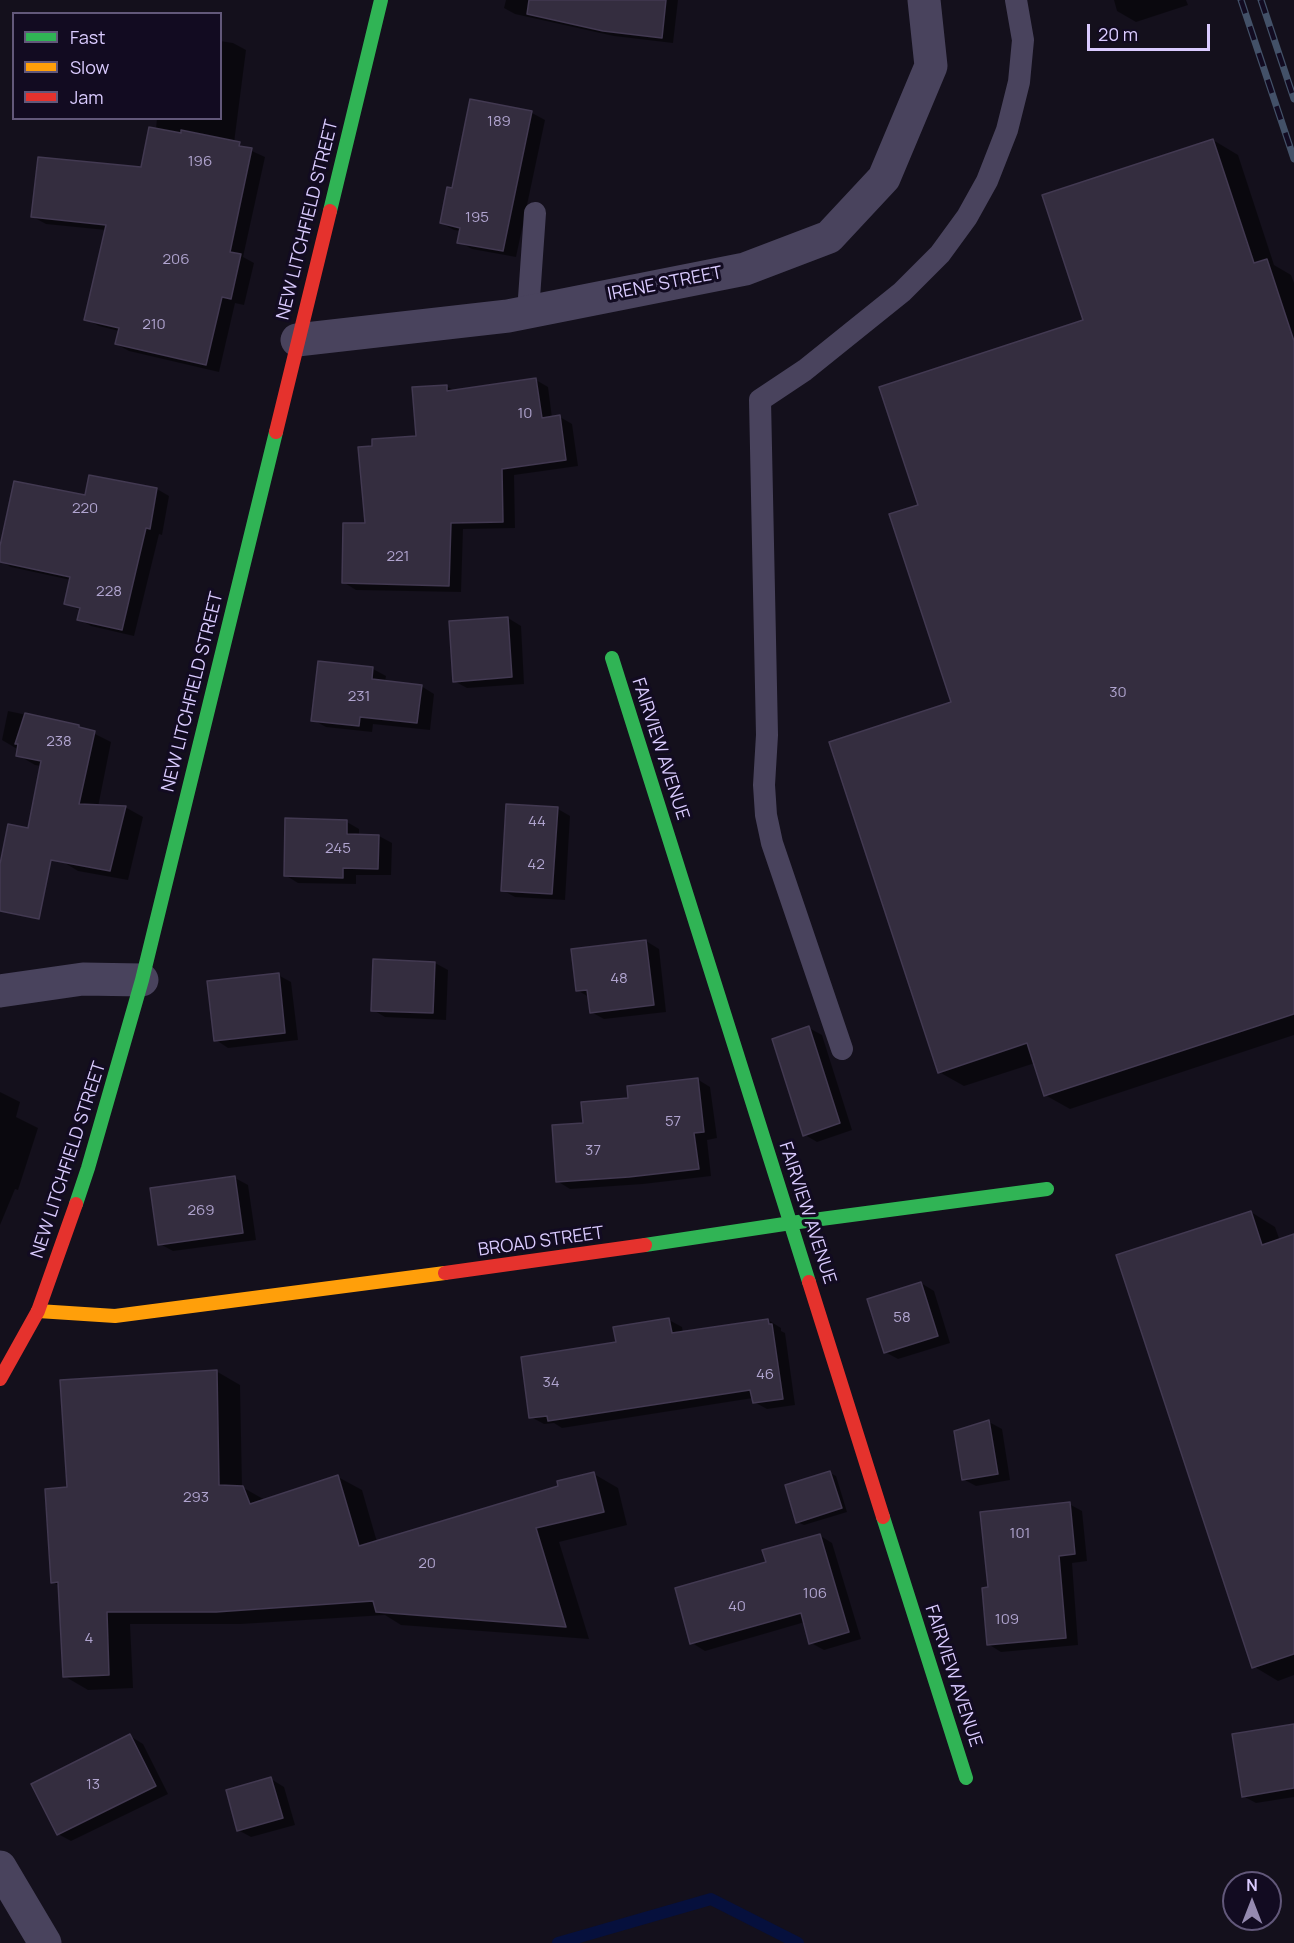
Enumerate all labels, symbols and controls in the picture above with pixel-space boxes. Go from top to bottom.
legend [12,12,222,120]
scale bar [1090,12,1213,50]
text: 20 m [1098,22,1138,46]
text: Fast [70,25,105,49]
text: Slow [70,55,109,79]
text: Jam [70,85,104,109]
house number: 189 [487,113,511,131]
street label: NEW LITCHFIELD STREET [273,118,343,322]
house number: 196 [188,153,212,171]
house number: 195 [465,209,489,227]
house number: 206 [162,251,190,269]
street label: IRENE STREET [606,262,724,306]
house number: 210 [142,316,166,334]
house number: 10 [518,405,532,423]
house number: 220 [72,500,98,518]
house number: 221 [387,548,409,566]
house number: 228 [96,583,122,601]
street label: NEW LITCHFIELD STREET [158,590,228,794]
street label: FAIRVIEW AVENUE [627,675,693,823]
house number: 30 [1109,684,1127,702]
house number: 231 [348,688,370,706]
house number: 238 [46,733,72,751]
house number: 44 [528,813,546,831]
house number: 245 [325,840,351,858]
house number: 42 [527,856,545,874]
house number: 48 [610,970,628,988]
street label: NEW LITCHFIELD STREET [27,1059,111,1261]
house number: 57 [665,1113,681,1131]
street label: FAIRVIEW AVENUE [774,1139,840,1287]
house number: 37 [585,1142,601,1160]
house number: 269 [187,1202,215,1220]
street label: BROAD STREET [477,1222,605,1262]
house number: 58 [893,1309,911,1327]
house number: 46 [756,1366,774,1384]
house number: 34 [542,1374,560,1392]
house number: 293 [183,1489,209,1507]
house number: 101 [1010,1525,1030,1543]
house number: 20 [418,1555,436,1573]
house number: 106 [803,1585,827,1603]
house number: 40 [728,1598,746,1616]
street label: FAIRVIEW AVENUE [920,1602,986,1750]
house number: 109 [995,1611,1019,1629]
house number: 4 [85,1630,93,1648]
house number: 13 [86,1776,100,1794]
north arrow [1222,1871,1282,1931]
text: N [1246,1874,1258,1896]

